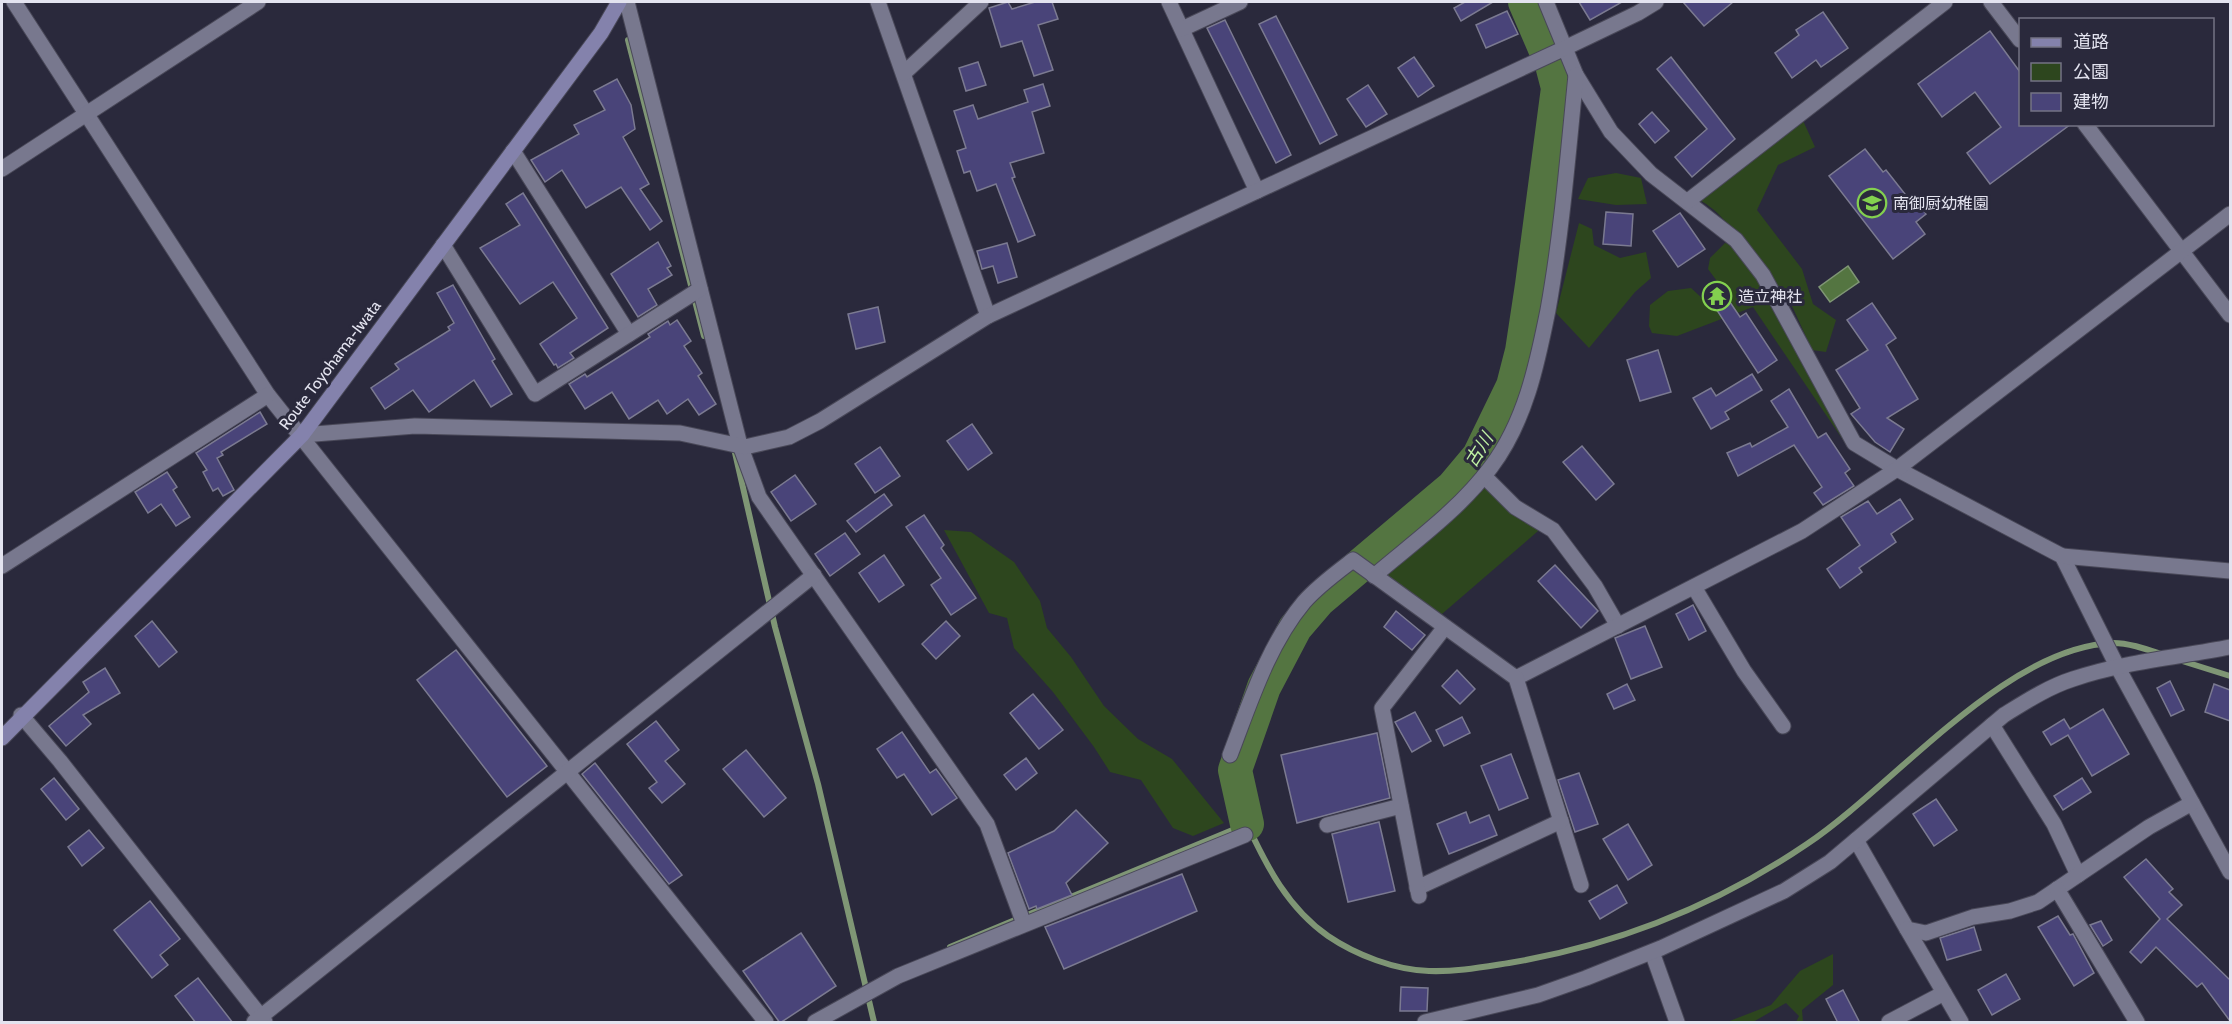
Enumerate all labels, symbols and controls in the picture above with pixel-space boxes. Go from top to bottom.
legend [2019,18,2214,126]
text: 道路 [2073,31,2109,53]
text: 公園 [2073,61,2109,83]
text: 建物 [2073,91,2109,113]
school or university icon: 南御厨幼稚園 [1856,187,1888,219]
place label: 南御厨幼稚園 [1893,194,1989,213]
temple icon: 造立神社 [1701,280,1733,312]
place label: 造立神社 [1738,287,1802,306]
street label: Route Toyohama-Iwata [275,296,385,433]
water label: 古川 [1460,427,1499,471]

